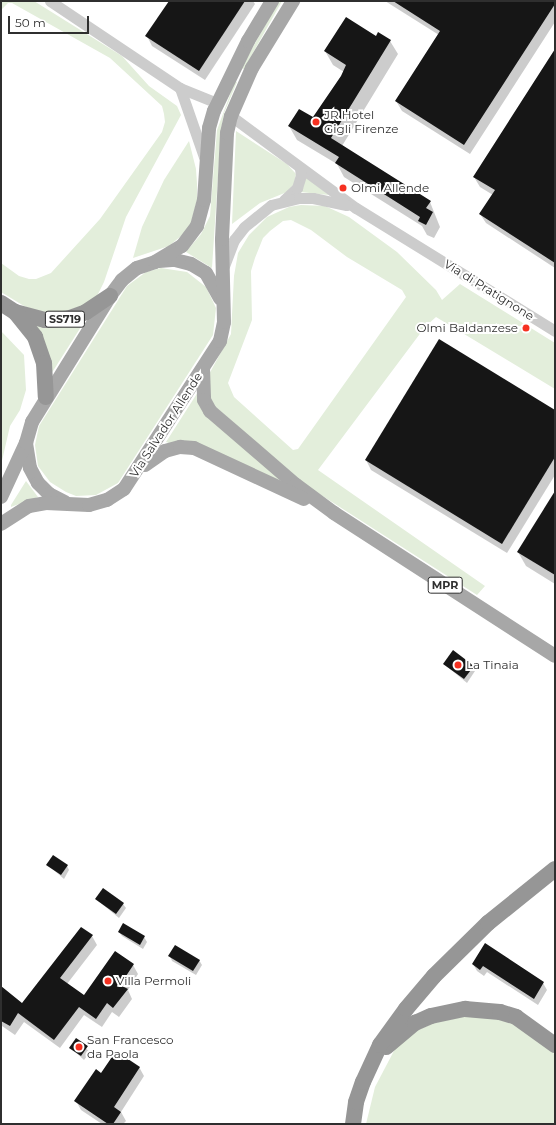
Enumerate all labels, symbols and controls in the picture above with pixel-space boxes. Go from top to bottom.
scale bar [10,8,91,34]
text: 50 m [15,15,46,30]
place label: JR Hotel Gigli Firenze [324,108,398,136]
marker: JR Hotel Gigli Firenze [311,117,321,127]
place label: Olmi Allende [351,181,429,195]
marker: Olmi Allende [338,183,348,193]
street label: Via di Pratignone [441,257,537,323]
road number: SS719 [44,310,86,328]
place label: Olmi Baldanzese [417,321,518,335]
marker: Olmi Baldanzese [521,323,531,333]
street label: Via Salvador Allende [127,370,205,480]
road number: MPR [427,576,463,594]
place label: La Tinaia [466,658,519,672]
marker: La Tinaia [453,660,463,670]
place label: Villa Permoli [116,974,191,988]
marker: Villa Permoli [103,976,113,986]
place label: San Francesco da Paola [87,1033,174,1061]
marker: San Francesco da Paola [74,1042,84,1052]

